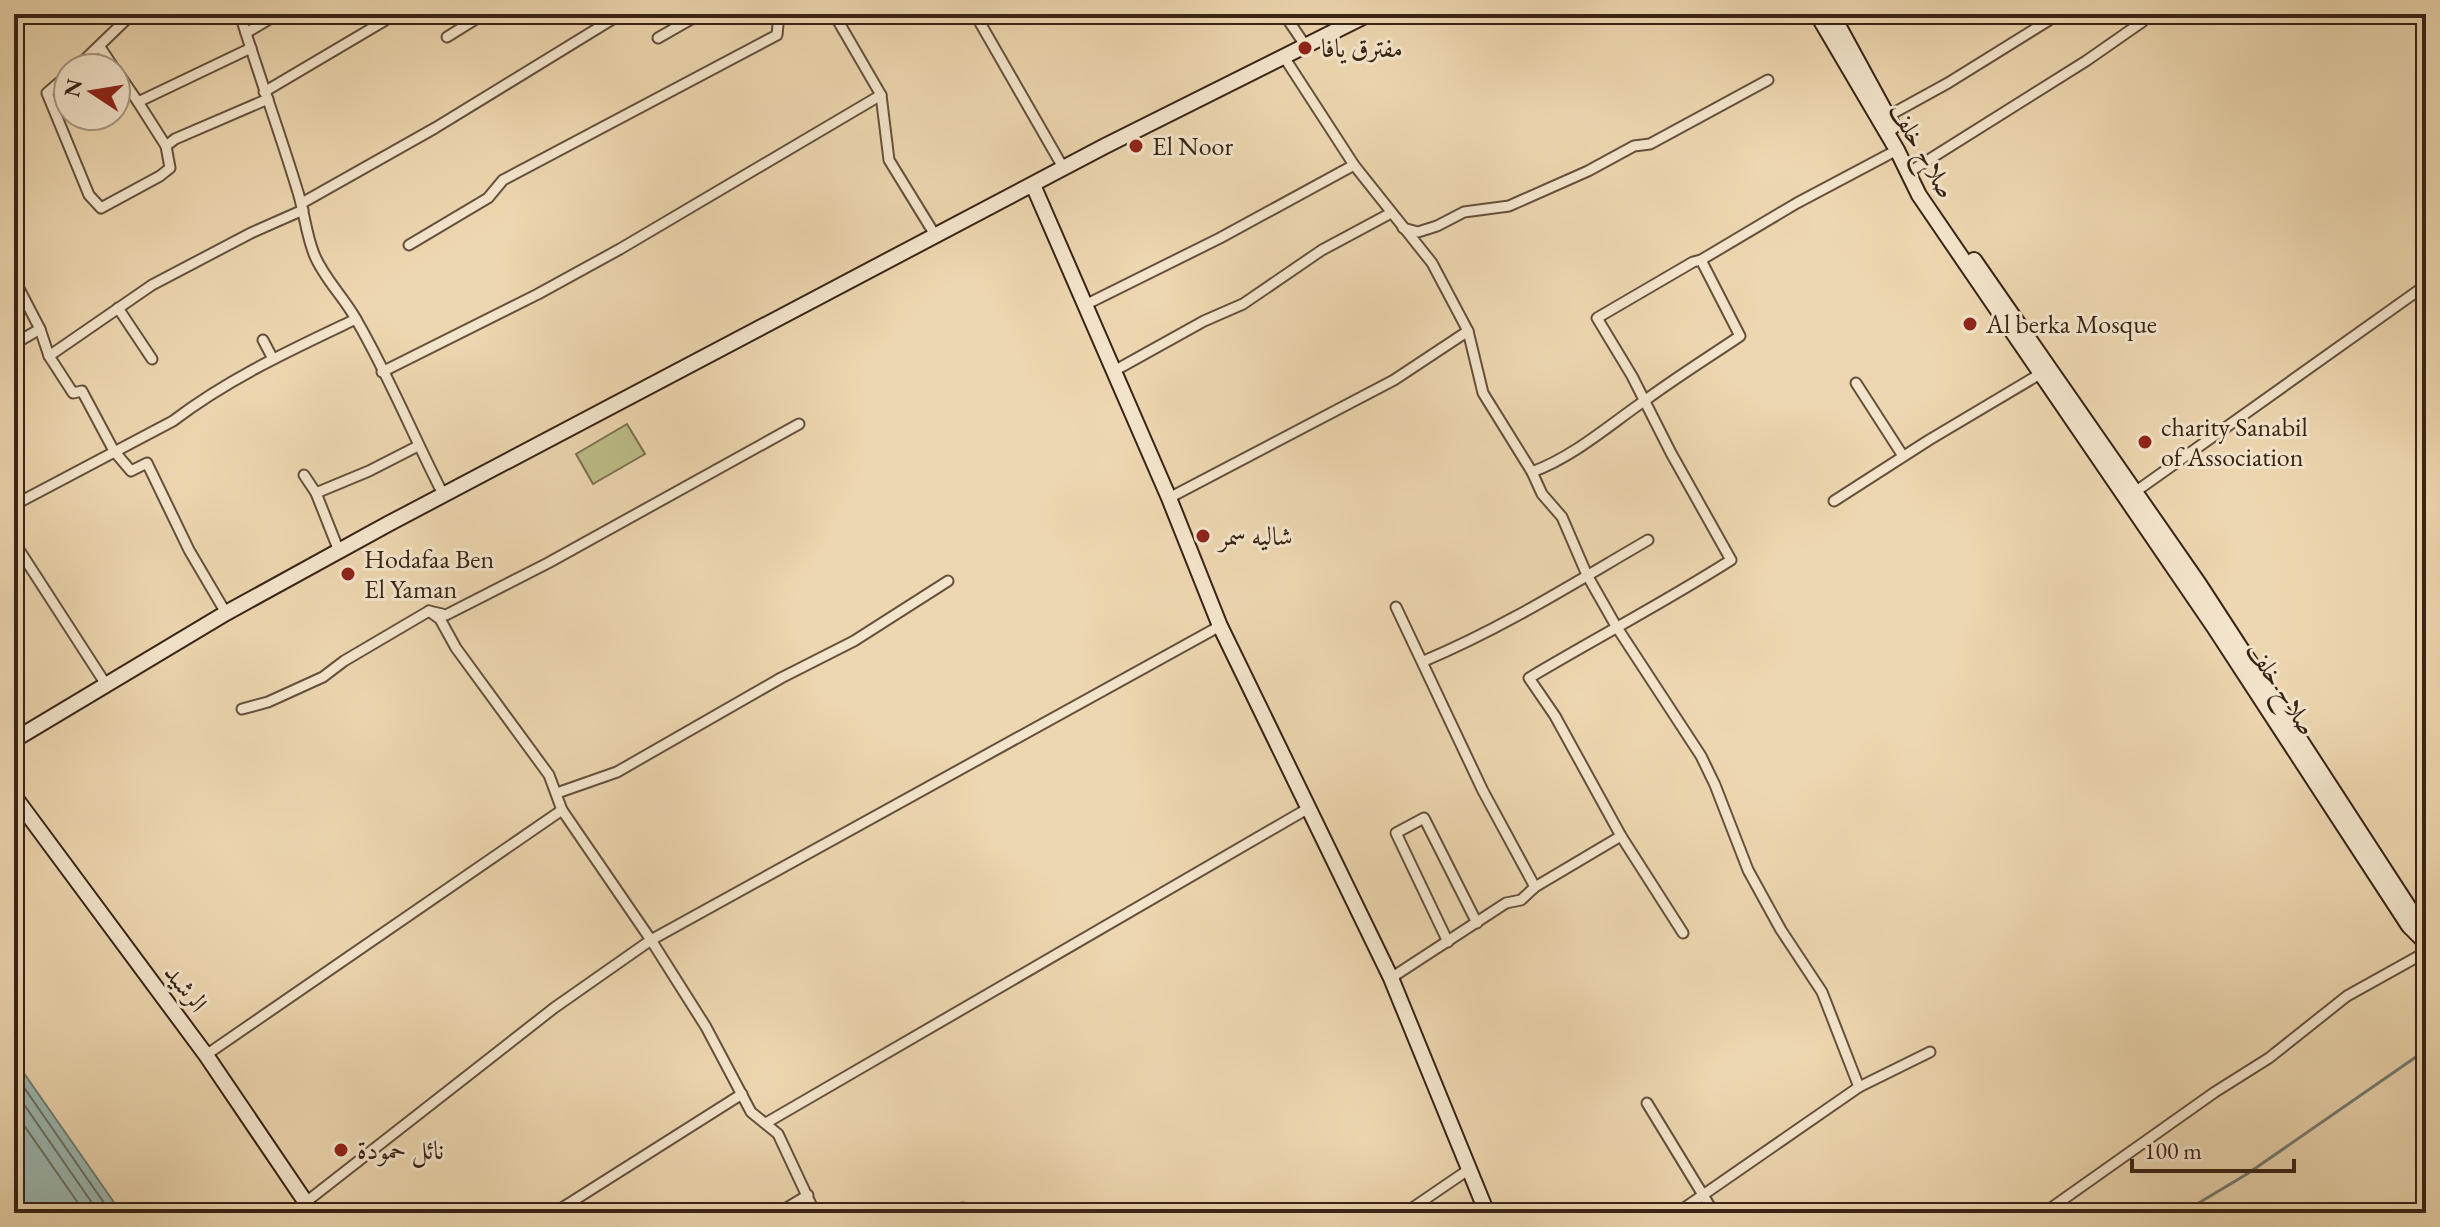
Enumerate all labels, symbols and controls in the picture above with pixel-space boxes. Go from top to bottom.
place label: مفترق يافا [1321,31,1403,65]
marker: مفترق يافا [1296,39,1314,57]
north arrow [52,52,132,132]
text: N [57,76,89,100]
street label: صلاح خلف [1876,96,1964,208]
place label: El Noor [1152,129,1233,163]
marker: El Noor [1127,137,1145,155]
place label: Al berka Mosque [1985,307,2157,341]
marker: Al berka Mosque [1961,315,1979,333]
place label: charity Sanabil of Association [2161,410,2308,474]
marker: charity Sanabil of Association [2136,433,2154,451]
place label: شاليه سمر [1216,519,1293,553]
marker: شاليه سمر [1194,527,1212,545]
place label: Hodafaa Ben El Yaman [364,542,494,606]
marker: Hodafaa Ben El Yaman [339,565,357,583]
street label: صلاح خلف [2233,634,2325,745]
street label: الرشيد [157,957,215,1019]
scale bar [2132,1123,2294,1173]
place label: نائل حمودة [357,1133,444,1168]
text: 100 m [2144,1135,2202,1166]
marker: نائل حمودة [332,1141,350,1159]

